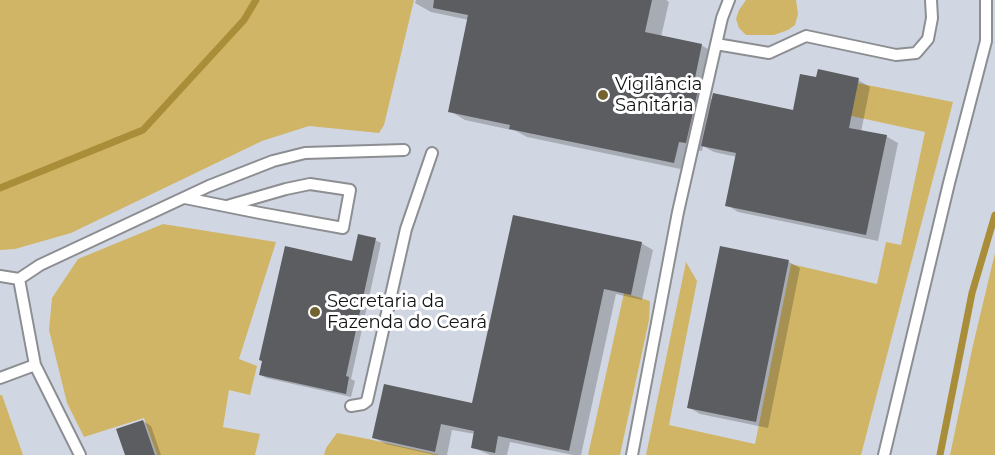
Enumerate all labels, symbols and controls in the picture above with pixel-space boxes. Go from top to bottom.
place label: Vigilância Sanitária [615,74,702,116]
marker: Vigilância Sanitária [596,88,610,102]
place label: Secretaria da Fazenda do Ceará [327,291,487,334]
marker: Secretaria da Fazenda do Ceará [308,305,322,319]

